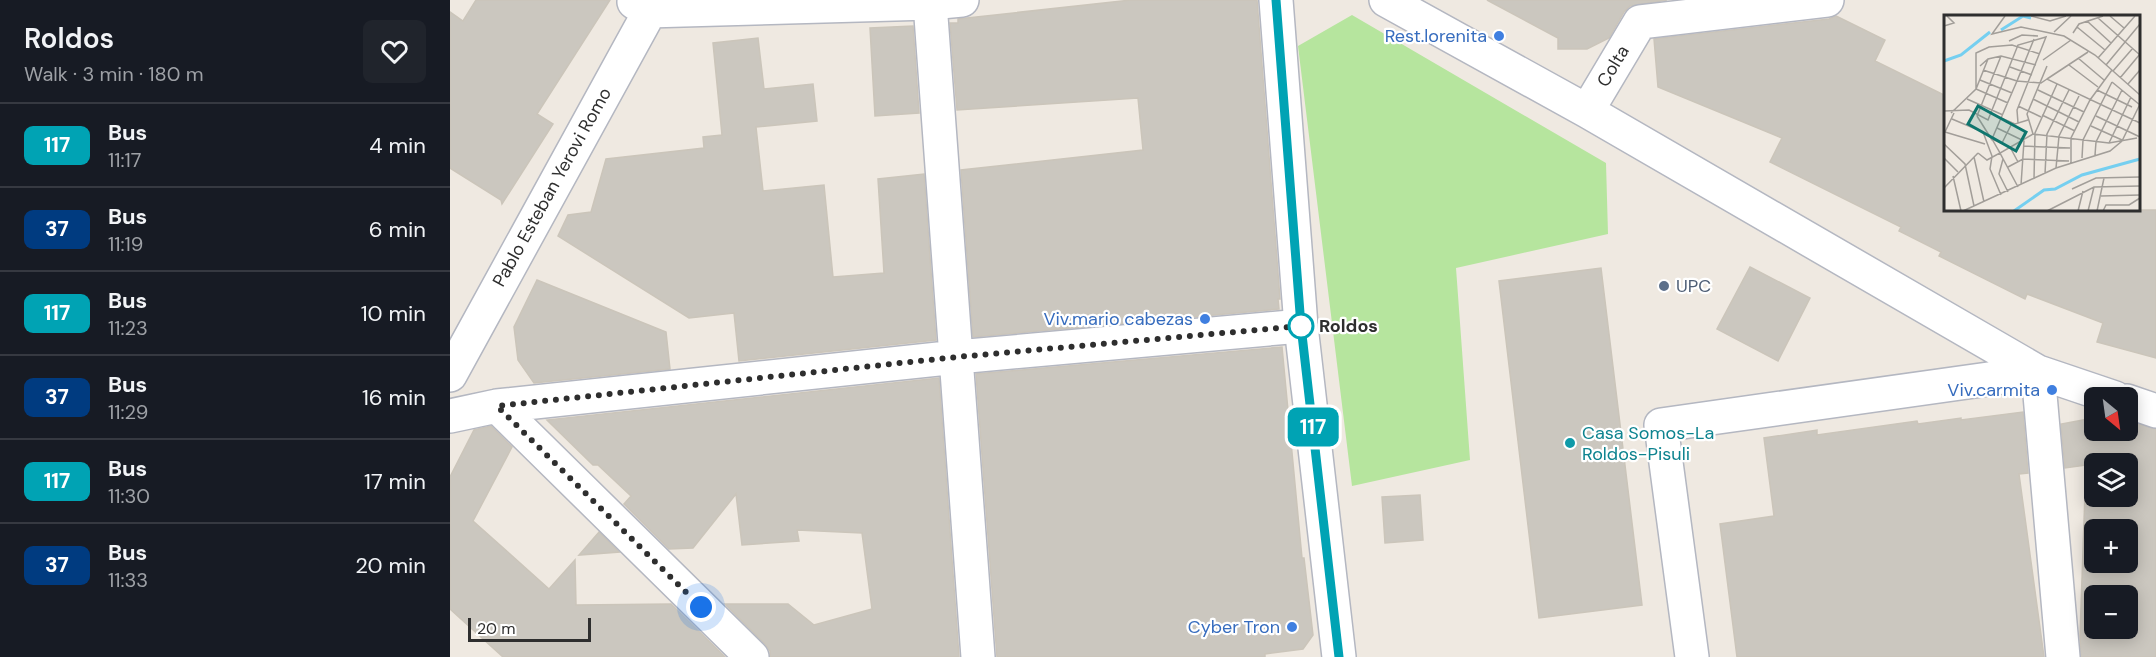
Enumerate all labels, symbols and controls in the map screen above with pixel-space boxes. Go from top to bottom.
inset map [1944,15,2141,212]
text: Roldos [24,20,114,57]
button: heart [363,20,426,83]
place label: Rest.lorenita [1385,24,1487,48]
marker: Rest.lorenita [1492,29,1506,43]
street label: Colta [1591,41,1635,91]
text: Walk · 3 min · 180 m [24,61,203,87]
street label: Pablo Esteban Yerovi Romo [487,83,617,291]
text: Bus [108,118,147,147]
text: 117 [44,131,70,159]
text: 4 min [369,131,426,160]
text: 11:17 [108,147,141,173]
text: Bus [108,202,147,231]
text: 37 [45,215,69,243]
text: 6 min [369,215,426,244]
text: 11:19 [108,231,143,257]
place label: UPC [1676,274,1711,298]
marker: UPC [1657,279,1671,293]
text: Bus [108,286,147,315]
text: 117 [44,299,70,327]
text: 10 min [361,299,426,328]
place label: Viv.mario cabezas [1043,307,1193,331]
marker: Viv.mario cabezas [1198,312,1212,326]
marker: Roldos [1288,313,1314,339]
place label: Roldos [1319,314,1378,338]
text: 11:23 [108,315,148,341]
text: Bus [108,370,147,399]
place label: Viv.carmita [1947,378,2040,402]
text: 37 [45,383,69,411]
text: 16 min [362,383,426,412]
marker: Viv.carmita [2045,383,2059,397]
north arrow [2084,387,2138,441]
map controls [2084,387,2138,639]
text: 11:29 [108,399,148,425]
line badge: 117 [1278,408,1348,446]
text: 117 [1300,413,1326,441]
place label: Casa Somos-La Roldos-Pisuli [1582,421,1714,466]
marker: Casa Somos-La Roldos-Pisuli [1563,436,1577,450]
button: layers [2084,453,2138,507]
text: Bus [108,454,147,483]
text: 117 [44,467,70,495]
text: 17 min [364,467,426,496]
text: 11:30 [108,483,150,509]
button: + [2084,519,2138,573]
text: Bus [108,538,147,567]
text: 37 [45,551,69,579]
text: 20 min [355,551,426,580]
text: 11:33 [108,567,148,593]
button: − [2084,585,2138,639]
your location [686,592,716,622]
scale bar [468,615,591,642]
place label: Cyber Tron [1188,615,1280,639]
text: 20 m [477,618,516,639]
marker: Cyber Tron [1285,620,1299,634]

